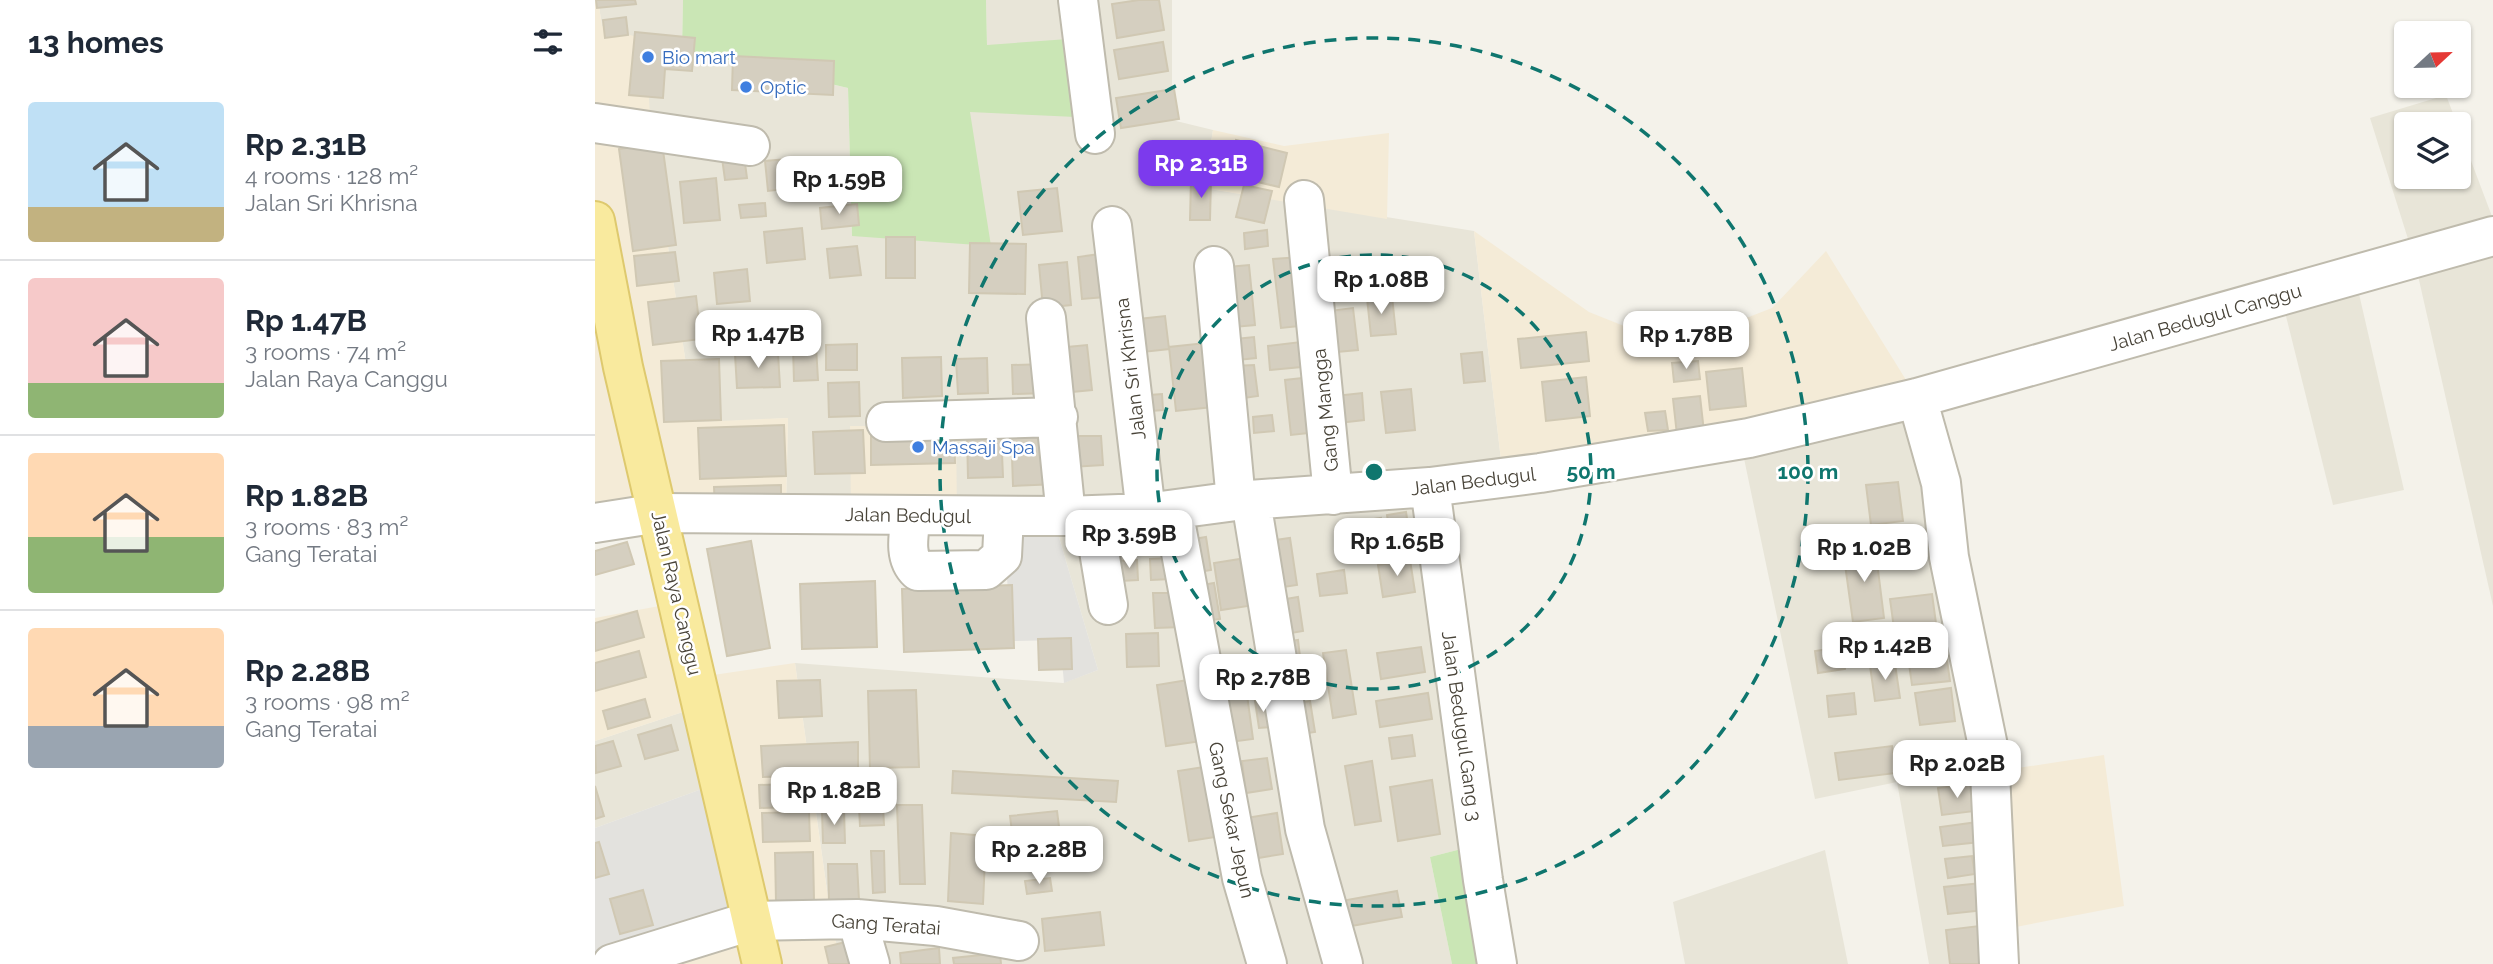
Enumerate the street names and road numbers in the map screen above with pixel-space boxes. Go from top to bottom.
street label: Jalan Bedugul Canggu [2106,279,2304,355]
street label: Jalan Sri Khrisna [1110,297,1150,441]
street label: Gang Mangga [1308,347,1342,473]
street label: Jalan Bedugul [1409,462,1538,500]
street label: Jalan Bedugul [845,503,972,527]
street label: Jalan Raya Canggu [647,509,707,677]
street label: Jalan Bedugul Gang 3 [1438,629,1486,823]
street label: Gang Sekar Jepun [1205,740,1259,900]
street label: Gang Teratai [831,909,941,939]

